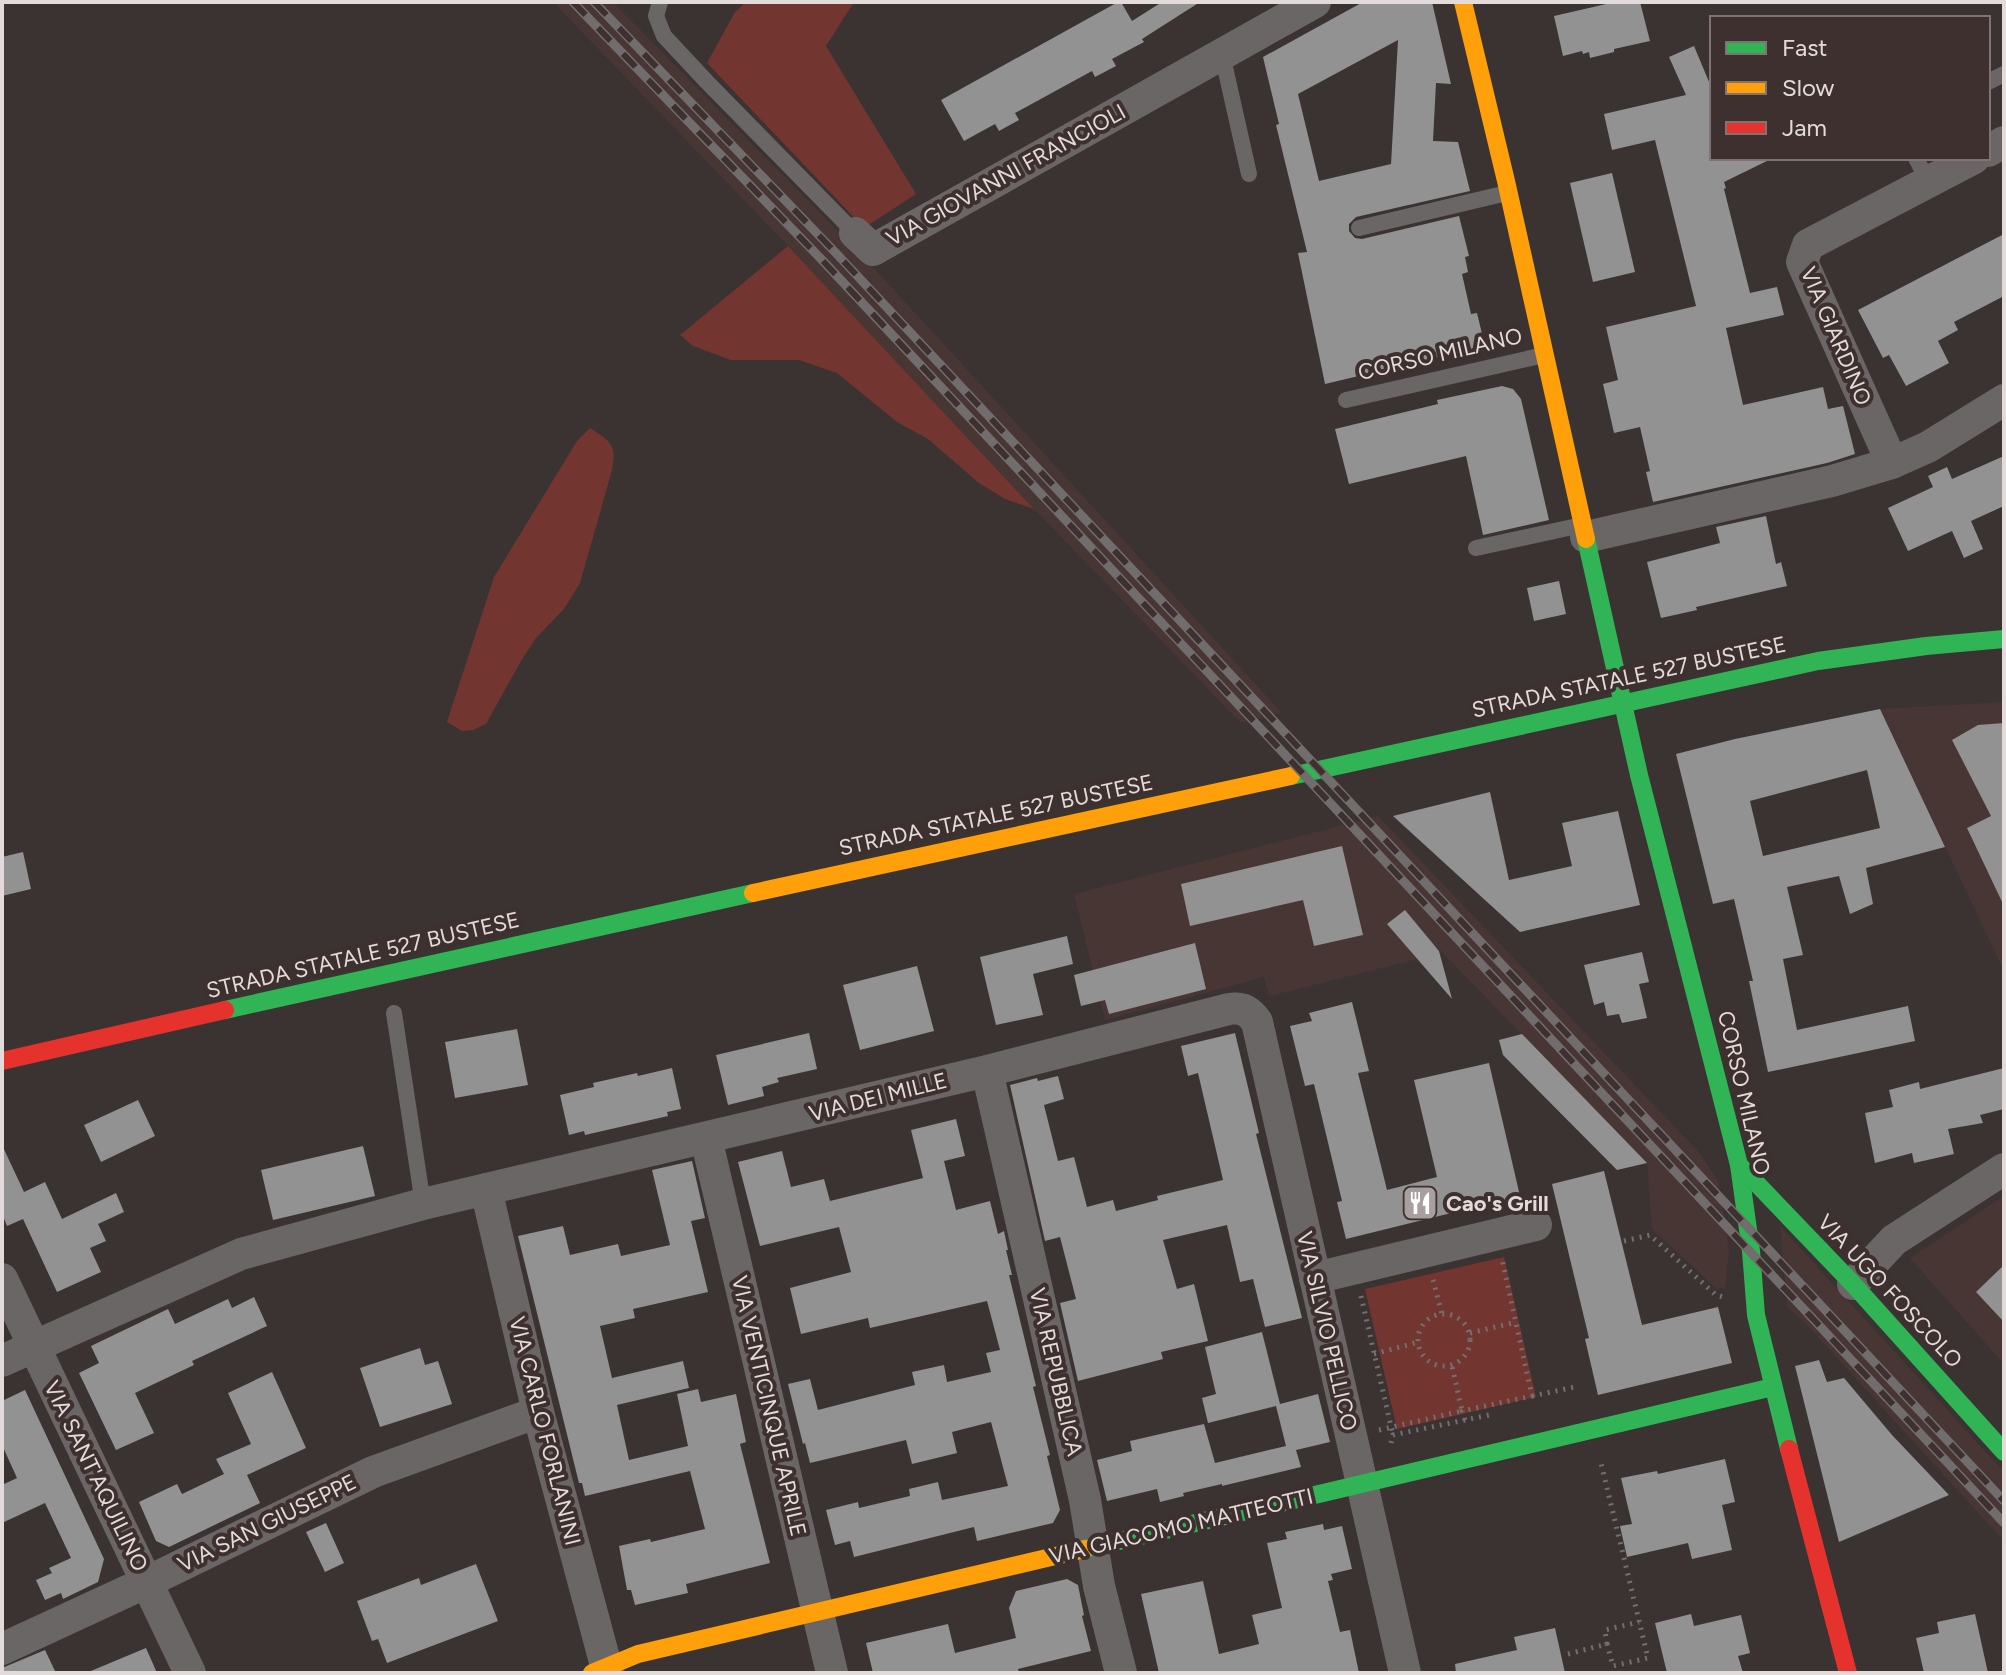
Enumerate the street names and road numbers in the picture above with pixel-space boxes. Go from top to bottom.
street label: VIA GIOVANNI FRANCIOLI [882,98,1130,252]
street label: VIA GIARDINO [1795,263,1877,409]
street label: CORSO MILANO [1355,322,1525,386]
street label: STRADA STATALE 527 BUSTESE [1469,630,1789,724]
street label: STRADA STATALE 527 BUSTESE [836,768,1156,862]
street label: STRADA STATALE 527 BUSTESE [204,906,522,1004]
street label: CORSO MILANO [1712,1008,1776,1178]
street label: VIA DEI MILLE [806,1067,950,1127]
street label: VIA UGO FOSCOLO [1812,1209,1968,1373]
street label: VIA SILVIO PELLICO [1291,1229,1363,1433]
street label: VIA VENTICINQUE APRILE [726,1273,812,1539]
street label: VIA REPUBBLICA [1024,1285,1088,1459]
street label: VIA CARLO FORLANINI [504,1314,586,1548]
street label: VIA SANT'AQUILINO [38,1376,154,1576]
street label: VIA SAN GIUSEPPE [173,1468,361,1578]
street label: VIA GIACOMO MATTEOTTI [1046,1482,1316,1570]

